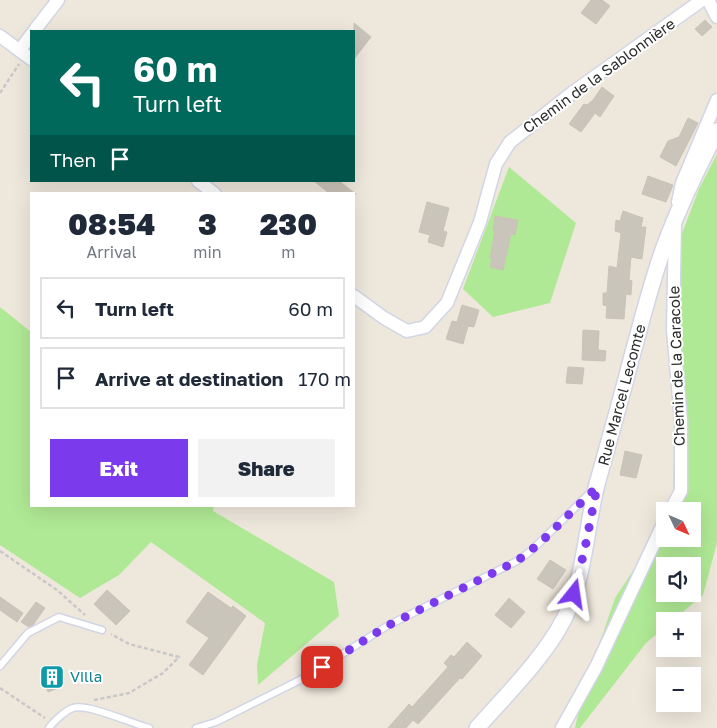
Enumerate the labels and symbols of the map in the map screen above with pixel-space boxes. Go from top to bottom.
street label: Chemin de la Sablonnière [519,14,678,136]
street label: Chemin de la Caracole [664,285,688,447]
street label: Rue Marcel Lecomte [593,322,649,468]
north arrow [656,502,701,548]
position arrow [547,567,599,619]
pin [301,646,343,688]
building icon: Villa [39,664,65,690]
place label: Villa [70,667,102,685]

